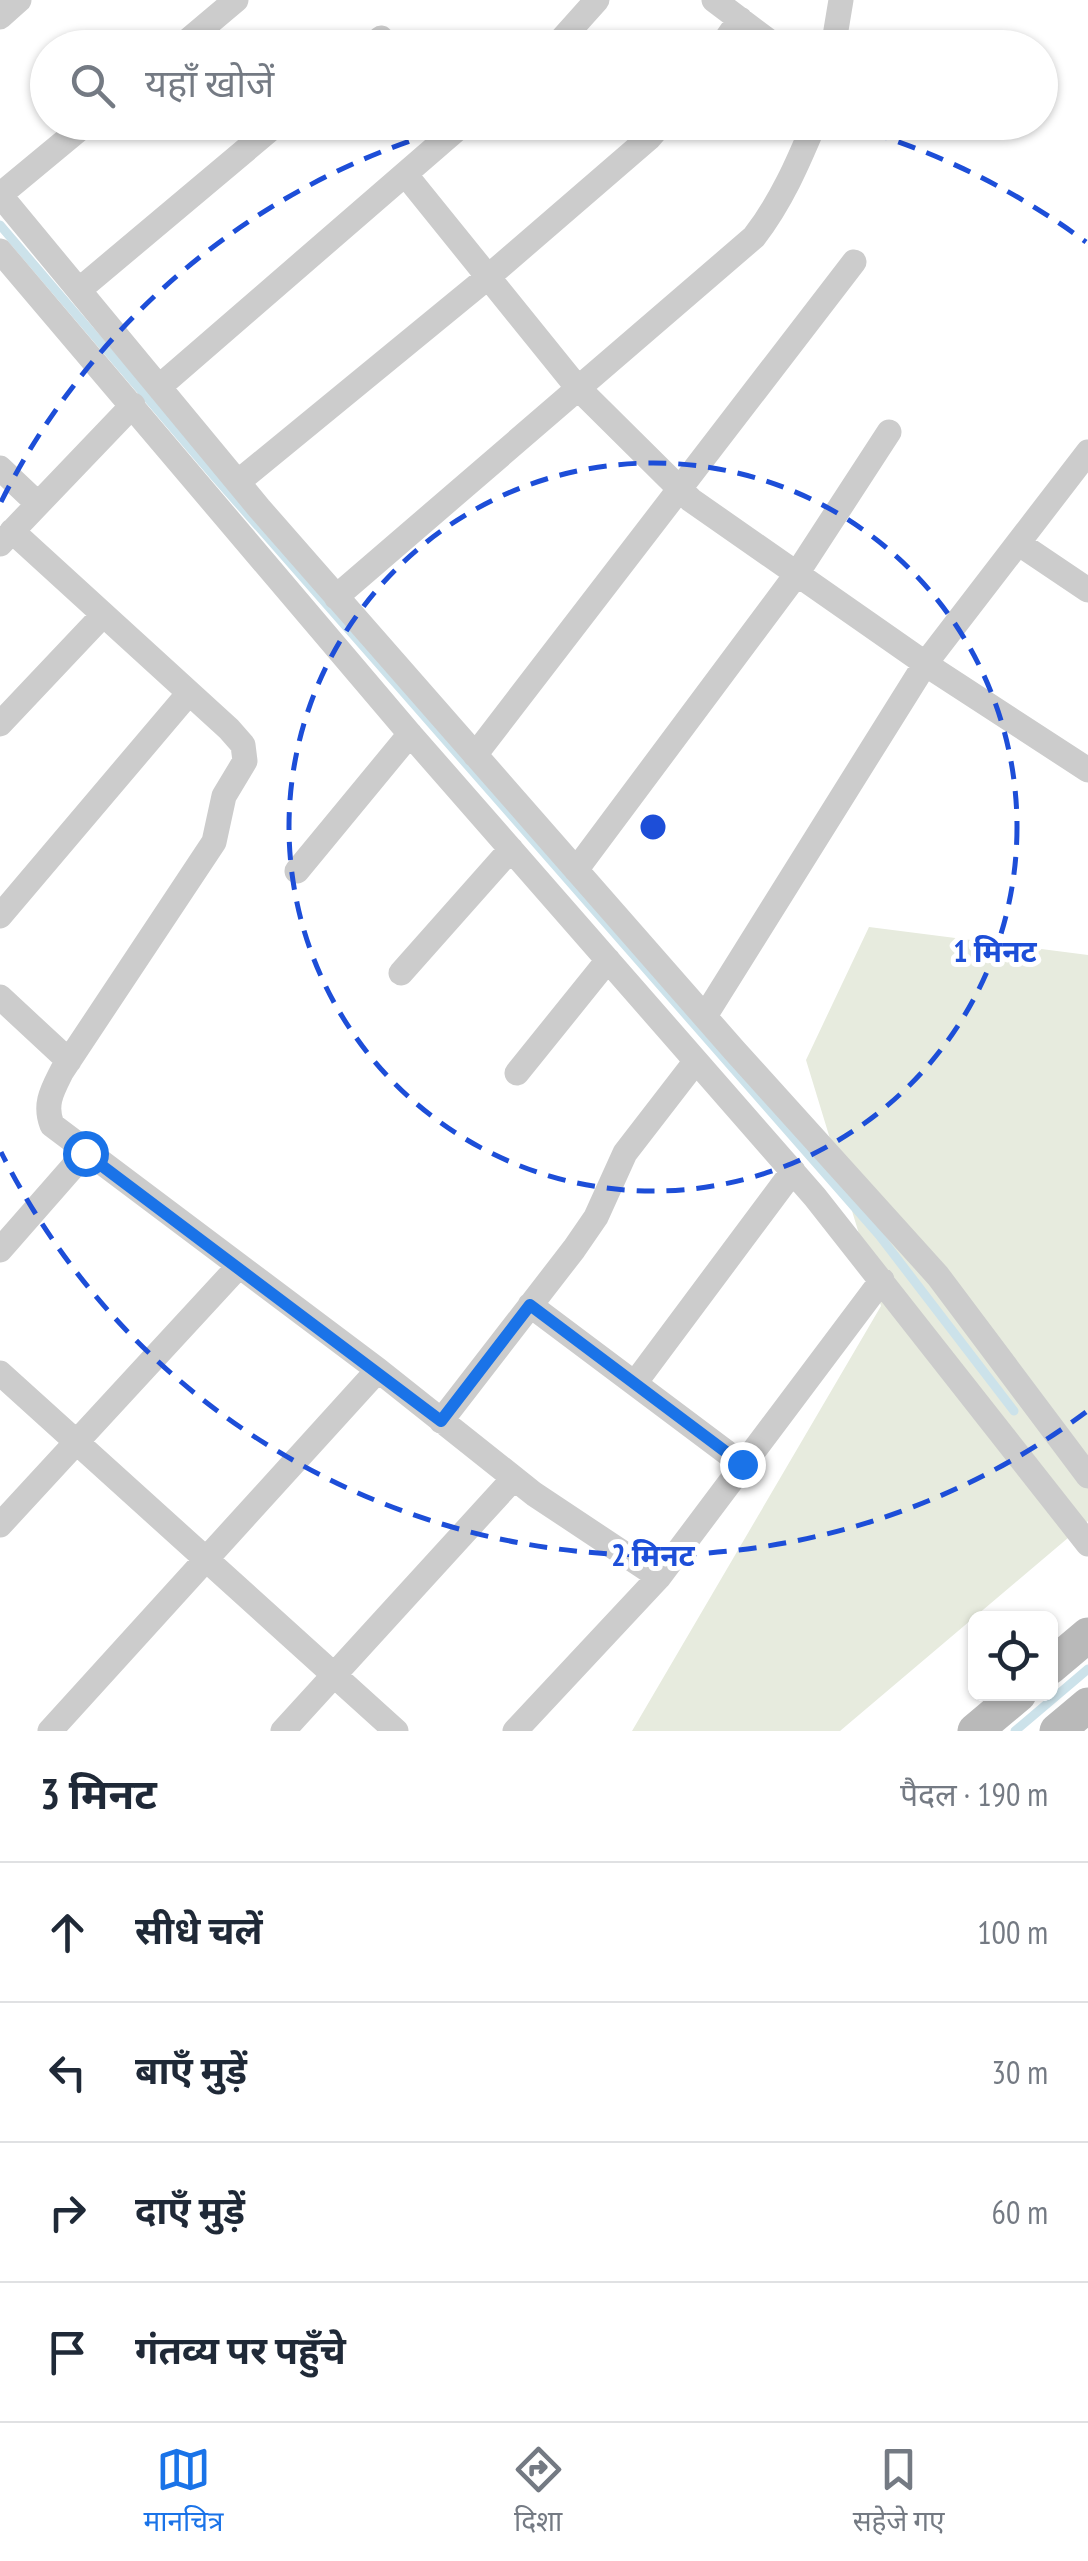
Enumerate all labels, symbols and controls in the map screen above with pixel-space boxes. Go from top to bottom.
search box [30,30,1058,140]
icon: search [65,58,120,113]
text: यहाँ खोजें [145,58,274,107]
centre of rings [635,809,671,845]
text: 1 मिनट [953,931,1038,970]
route start [63,1131,109,1177]
route end [720,1442,766,1488]
text: 2 मिनट [611,1535,696,1574]
map controls [968,1611,1058,1701]
button: locate [968,1611,1058,1701]
text: 3 मिनट [40,1766,157,1821]
text: पैदल · 190 m [900,1773,1048,1815]
icon: ahead [40,1905,95,1960]
text: सीधे चलें [135,1905,263,1954]
text: 100 m [977,1911,1048,1953]
icon: left [40,2045,95,2100]
text: बाएँ मुड़ें [135,2045,247,2094]
text: 30 m [992,2051,1048,2093]
icon: right [40,2185,95,2240]
text: दाएँ मुड़ें [135,2185,245,2234]
text: 60 m [992,2191,1048,2233]
icon: arrive [40,2325,95,2380]
text: गंतव्य पर पहुँचे [135,2325,346,2374]
tab: मानचित्र [144,2442,224,2542]
tab: दिशा [511,2442,566,2542]
tab: सहेजे गए [853,2442,944,2542]

